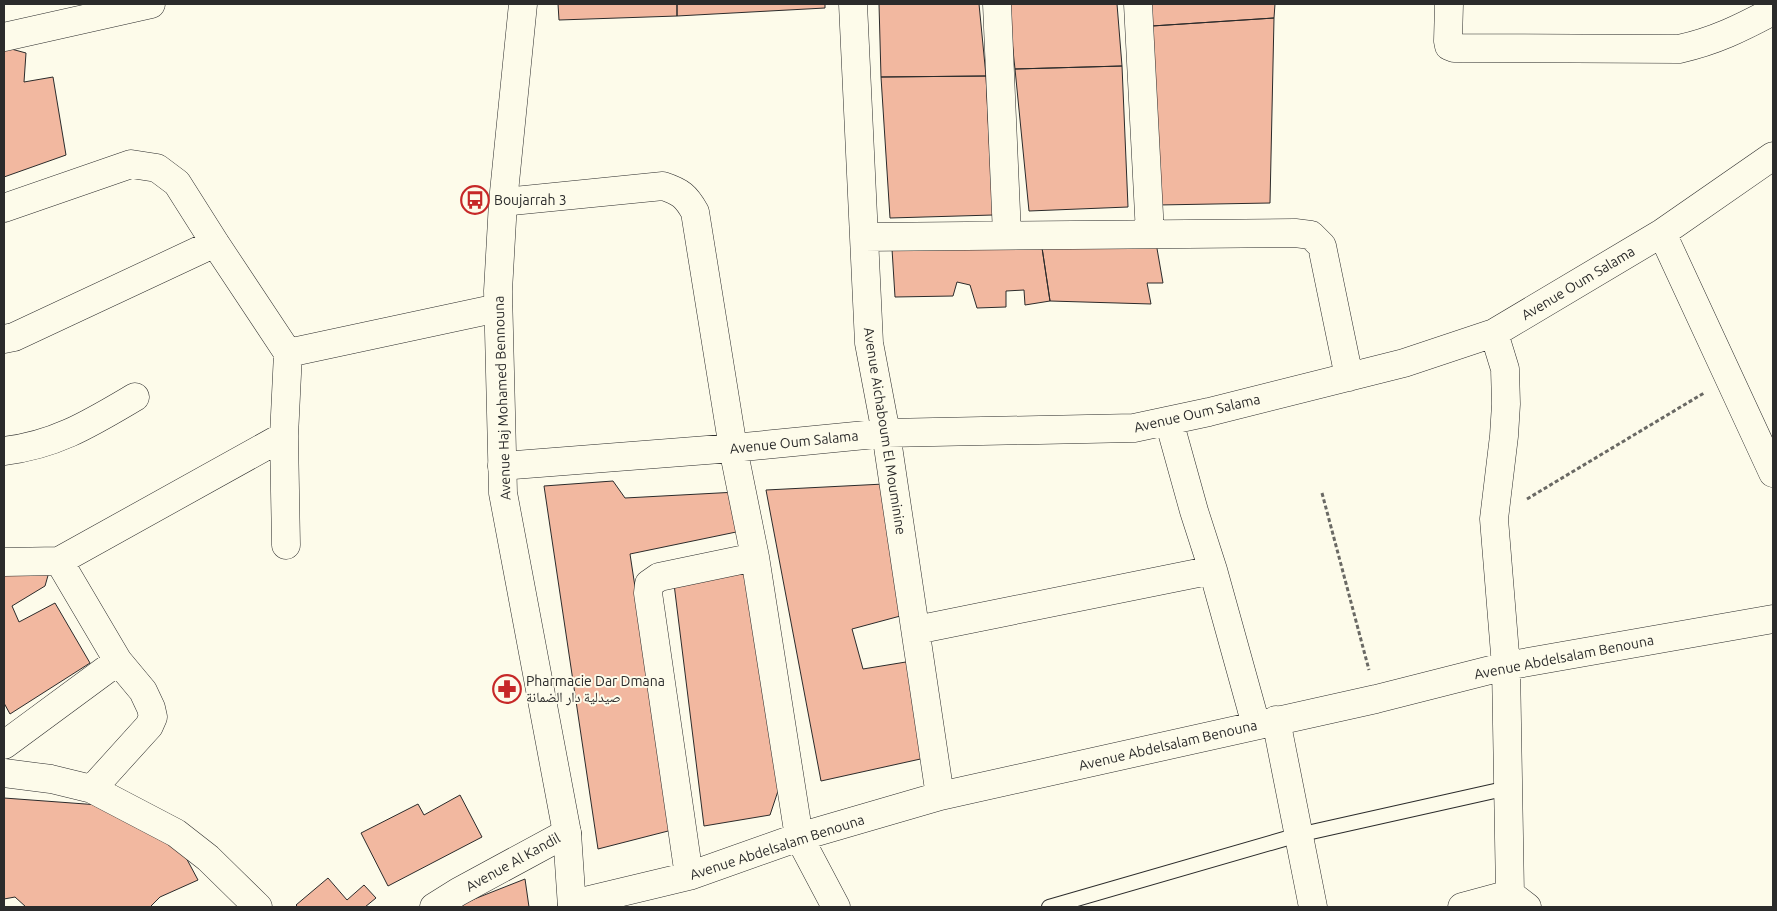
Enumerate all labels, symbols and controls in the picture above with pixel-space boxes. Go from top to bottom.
bus stop icon: Boujarrah 3 [460,185,490,215]
place label: Boujarrah 3 [494,192,567,208]
street label: Avenue Oum Salama [1518,243,1638,323]
street label: Avenue Haj Mohamed Bennouna [490,295,514,501]
street label: Avenue Aichaboum El Mouminine [861,326,909,536]
street label: Avenue Oum Salama [1132,391,1262,435]
street label: Avenue Oum Salama [729,427,859,457]
street label: Avenue Abdelsalam Benouna [1473,632,1655,682]
place label: Pharmacie Dar Dmana صيدلية دار الضمانة [526,673,665,706]
pharmacy icon: Pharmacie Dar Dmana صيدلية دار الضمانة [492,674,522,704]
street label: Avenue Abdelsalam Benouna [1077,717,1259,773]
street label: Avenue Abdelsalam Benouna [688,811,866,883]
street label: Avenue Al Kandil [463,829,563,895]

